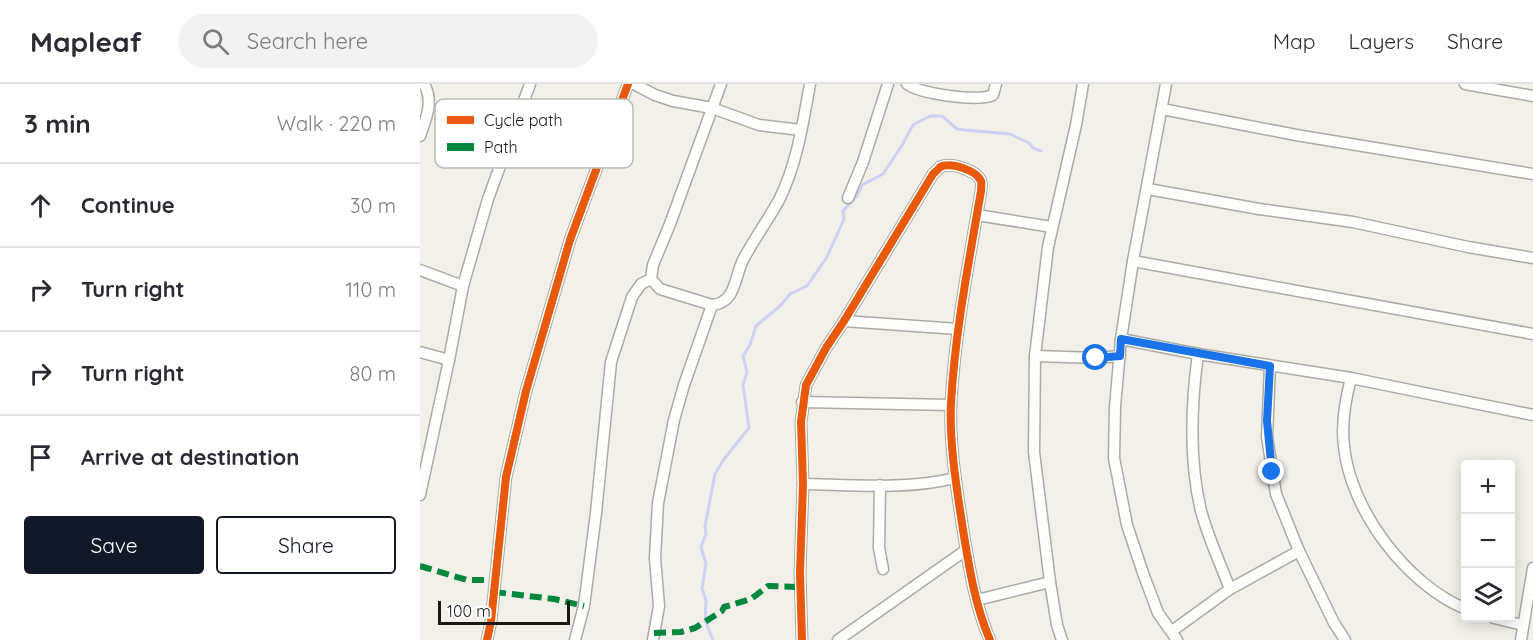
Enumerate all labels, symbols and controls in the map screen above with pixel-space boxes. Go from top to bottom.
search box [178,14,598,68]
text: Mapleaf [30,24,142,59]
icon: search [199,25,232,58]
text: Search here [247,27,368,55]
text: Map [1273,28,1316,54]
text: Layers [1349,28,1414,54]
text: Share [1447,28,1503,54]
legend [435,99,633,168]
text: 3 min [24,107,91,140]
text: Cycle path [484,110,563,130]
text: Walk · 220 m [277,111,396,136]
text: Path [484,137,518,157]
icon: ahead [24,189,57,222]
text: Continue [81,191,175,219]
text: 30 m [350,193,396,218]
icon: right [24,273,57,306]
text: Turn right [81,275,185,303]
text: 110 m [346,277,396,302]
route start [1082,344,1108,370]
icon: right [24,357,57,390]
text: Turn right [81,359,185,387]
text: 80 m [350,361,396,386]
icon: arrive [24,441,57,474]
text: Arrive at destination [81,443,299,471]
route end [1258,458,1284,484]
map controls [1461,460,1515,622]
button: + [1461,460,1515,514]
button: − [1461,514,1515,568]
button: Save [24,516,204,574]
button: Share [216,516,396,574]
button: layers [1461,568,1515,622]
scale bar [438,598,570,626]
text: 100 m [447,601,491,621]

